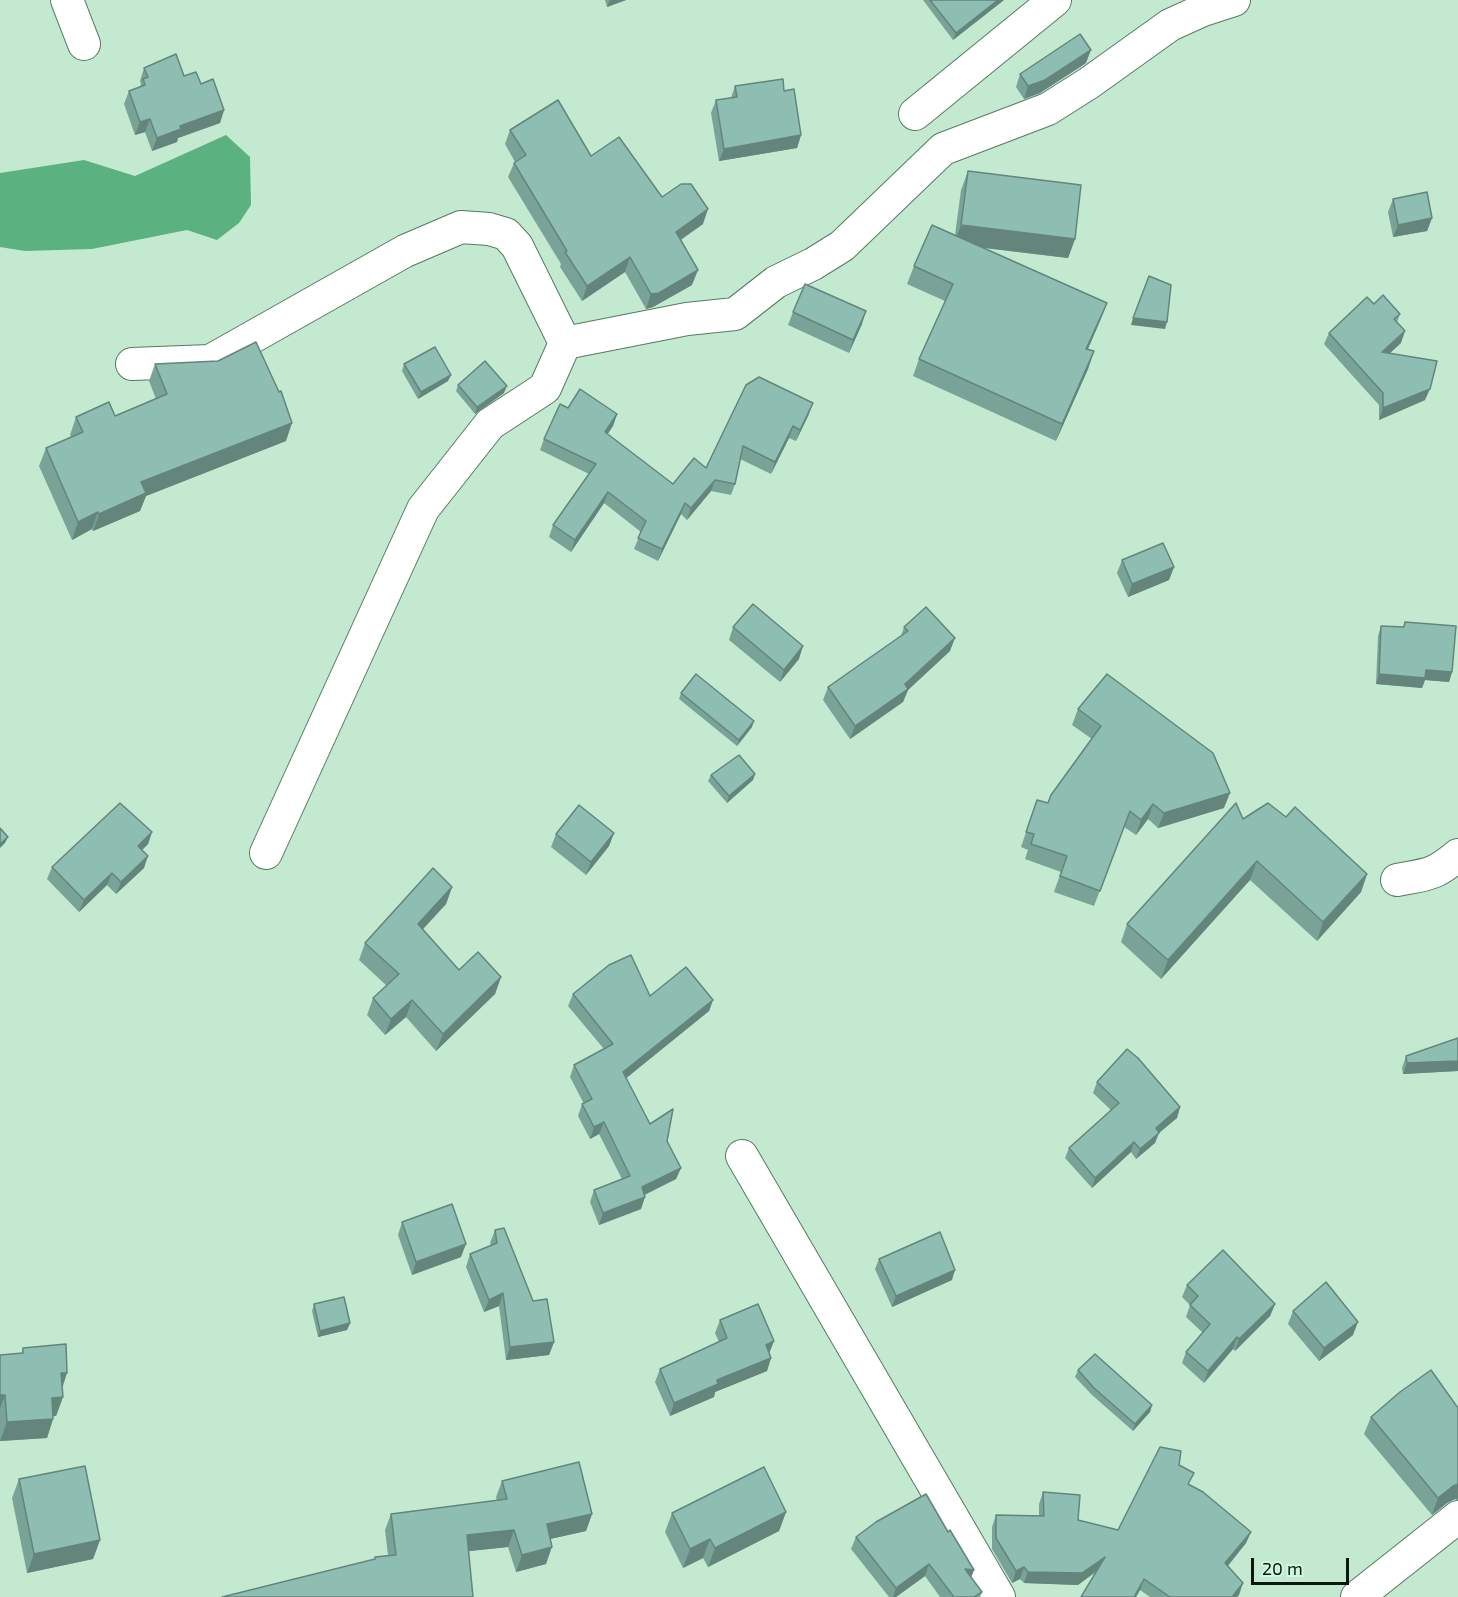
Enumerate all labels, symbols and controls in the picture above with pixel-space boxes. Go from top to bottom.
scale bar [1254,1546,1352,1584]
text: 20 m [1262,1557,1303,1579]

